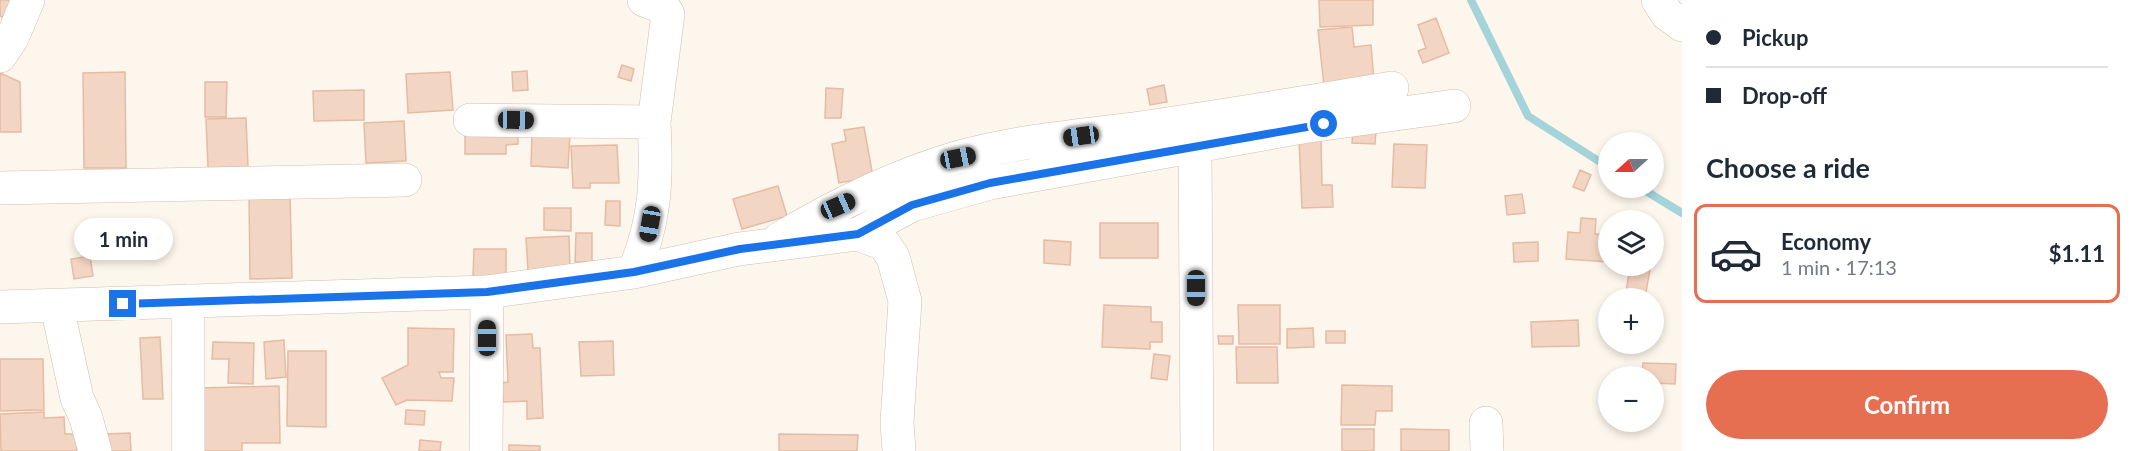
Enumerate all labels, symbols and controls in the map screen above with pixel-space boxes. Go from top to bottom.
text: Pickup [1742,24,1808,51]
text: Drop-off [1742,82,1827,109]
route start [1310,110,1337,137]
car [498,111,534,129]
car [1062,125,1100,147]
north arrow [1598,132,1664,198]
map controls [1598,132,1664,432]
car [939,146,977,170]
text: Choose a ride [1706,151,1870,184]
car [818,190,858,222]
car [638,205,662,243]
button: layers [1598,210,1664,276]
callout: 1 min [74,217,172,259]
text: 1 min [99,227,148,251]
icon: car [1709,227,1763,281]
text: Economy [1781,228,1871,255]
text: $1.11 [2049,240,2105,267]
text: 1 min · 17:13 [1781,255,1897,279]
car [1187,270,1205,306]
button: + [1598,288,1664,354]
route end [109,290,136,317]
car [478,320,496,356]
button: − [1598,366,1664,432]
button: Confirm [1706,370,2108,439]

